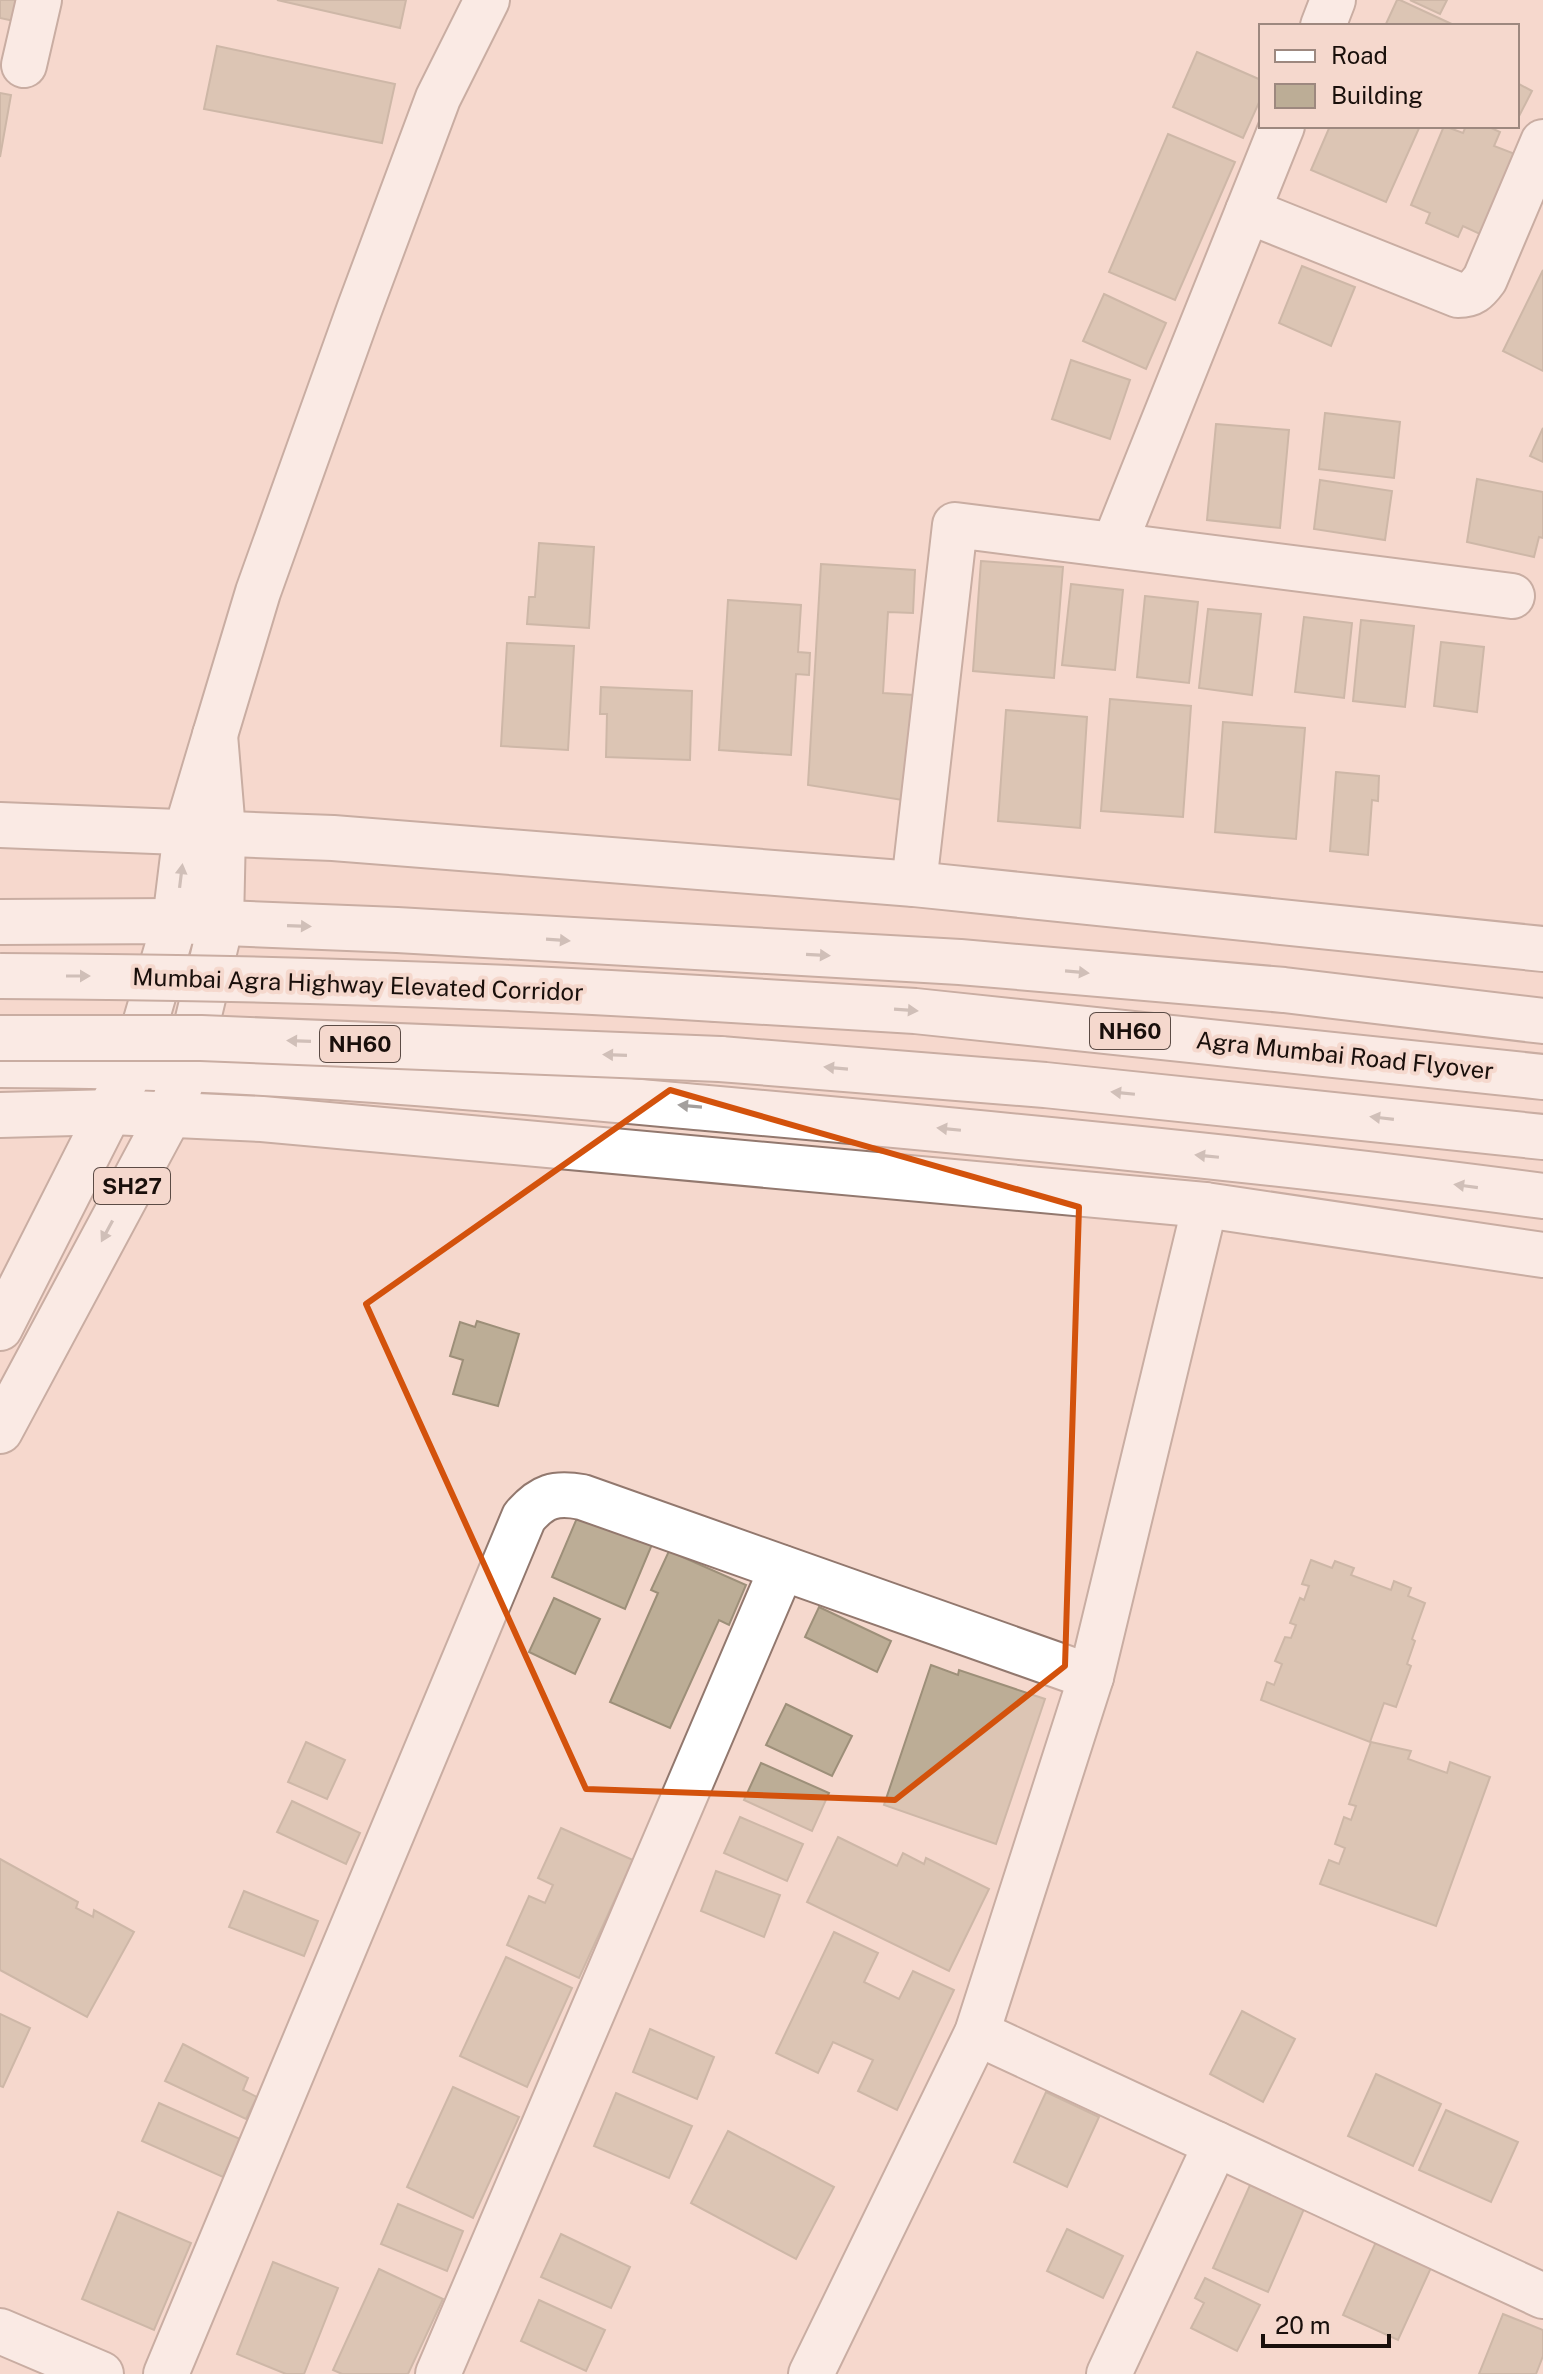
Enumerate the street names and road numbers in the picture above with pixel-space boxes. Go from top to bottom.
street label: Mumbai Agra Highway Elevated Corridor [132,962,584,1006]
road number: NH60 [1090,1013,1170,1049]
street label: Agra Mumbai Road Flyover [1195,1025,1495,1085]
road number: NH60 [320,1026,400,1062]
road number: SH27 [94,1168,170,1204]

